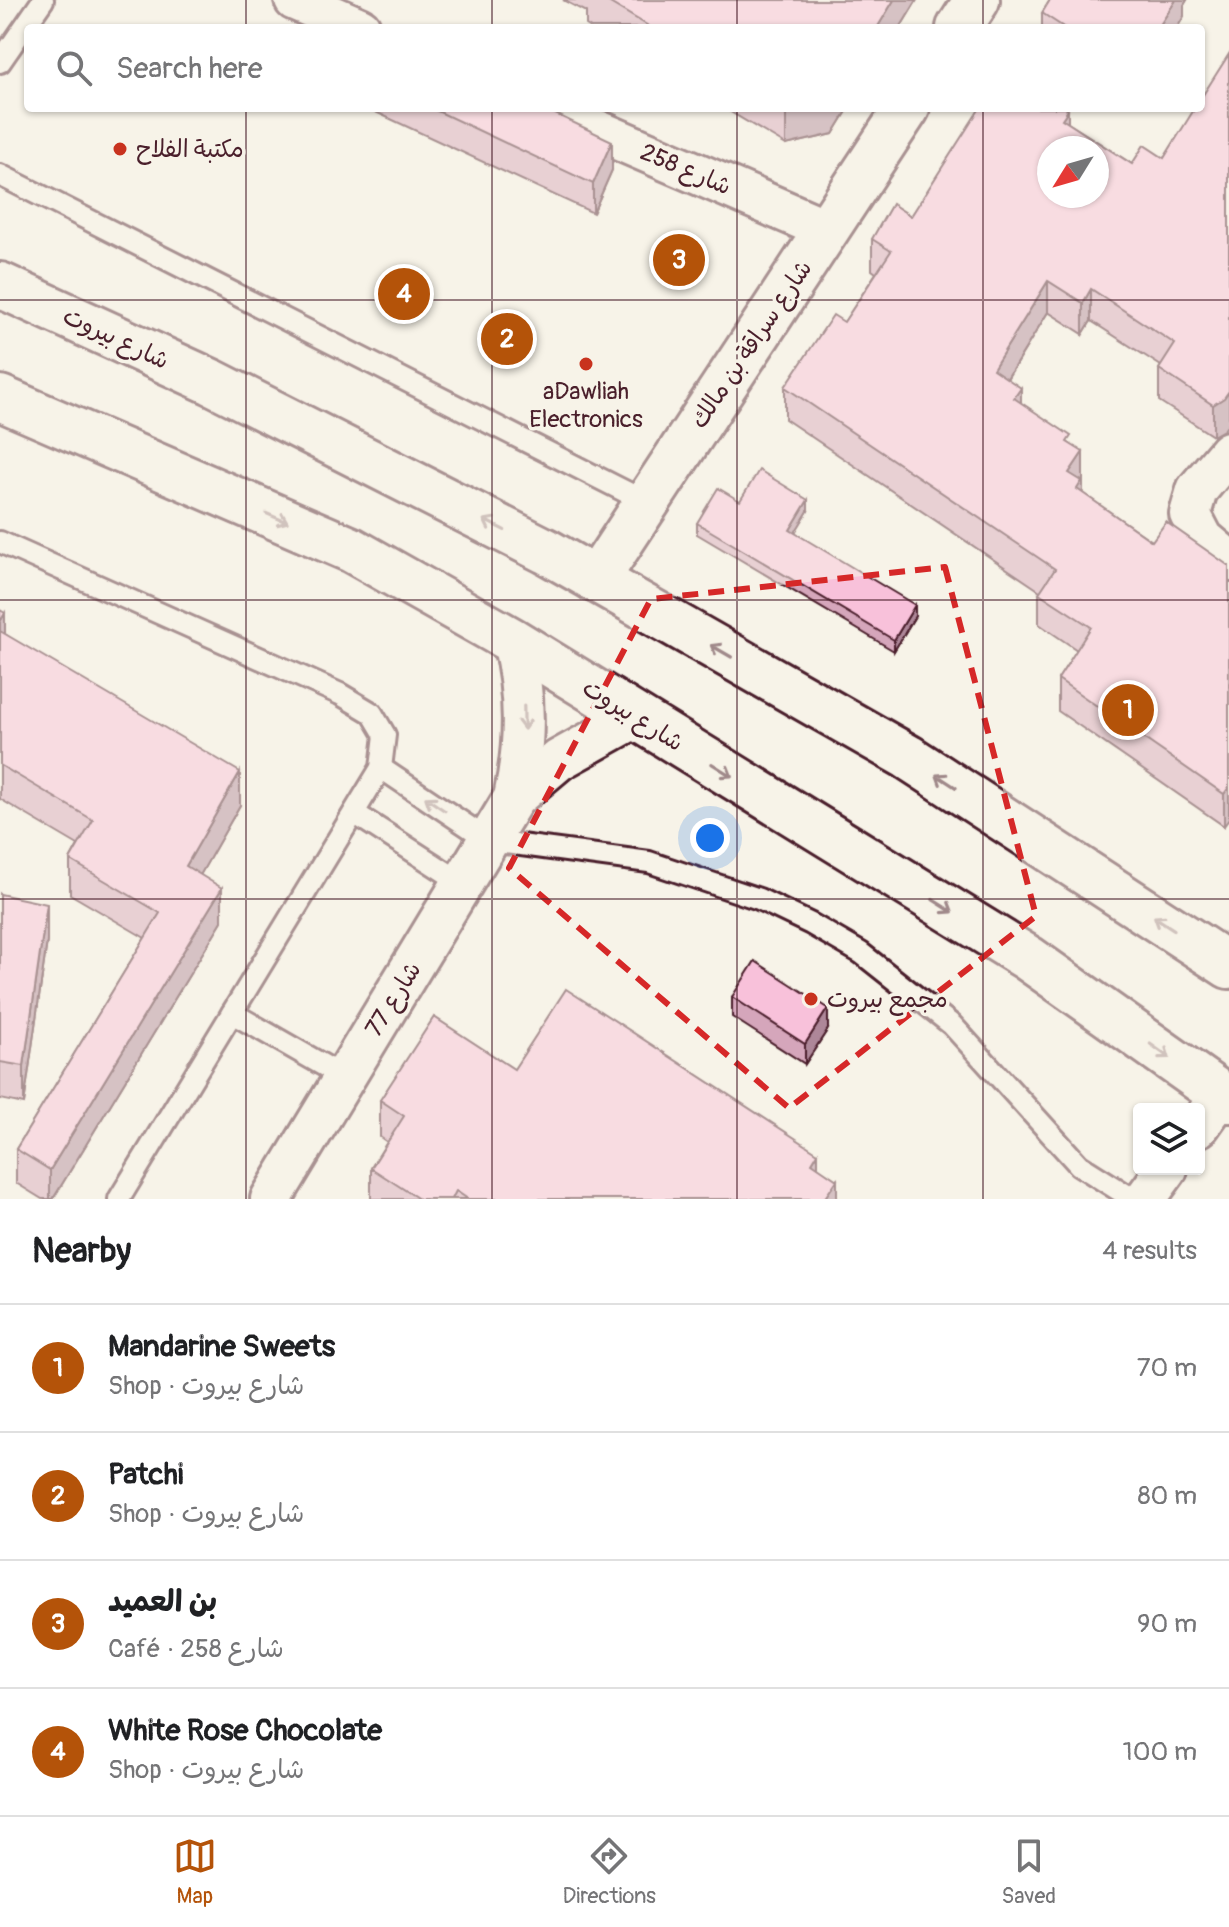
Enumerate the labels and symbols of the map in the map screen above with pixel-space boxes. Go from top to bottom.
place label: مكتبة الفلاح [136,135,244,165]
north arrow [1037,136,1109,208]
street label: شارع 258 [635,137,736,203]
marker: مكتبة الفلاح [111,140,129,158]
pin: 3 [653,230,705,290]
street label: شارع سراقة بن مالك [684,255,820,435]
pin: 4 [378,264,430,324]
street label: شارع بيروت [57,301,173,377]
pin: 2 [481,309,533,369]
marker: aDawliah Electronics [577,355,595,373]
place label: aDawliah Electronics [529,377,643,434]
one-way arrow [264,511,289,526]
one-way arrow [483,516,506,532]
one-way arrow [710,643,733,659]
street label: شارع بيروت [576,673,689,759]
pin: 1 [1102,680,1154,740]
one-way arrow [517,704,532,731]
one-way arrow [710,762,733,778]
one-way arrow [935,773,958,789]
one-way arrow [425,796,447,812]
your location [690,818,730,858]
one-way arrow [932,898,954,915]
one-way arrow [1153,915,1176,931]
street label: شارع 77 [359,957,429,1043]
place label: مجمع بيروت [827,985,948,1016]
marker: مجمع بيروت [802,990,820,1008]
one-way arrow [1148,1042,1170,1059]

